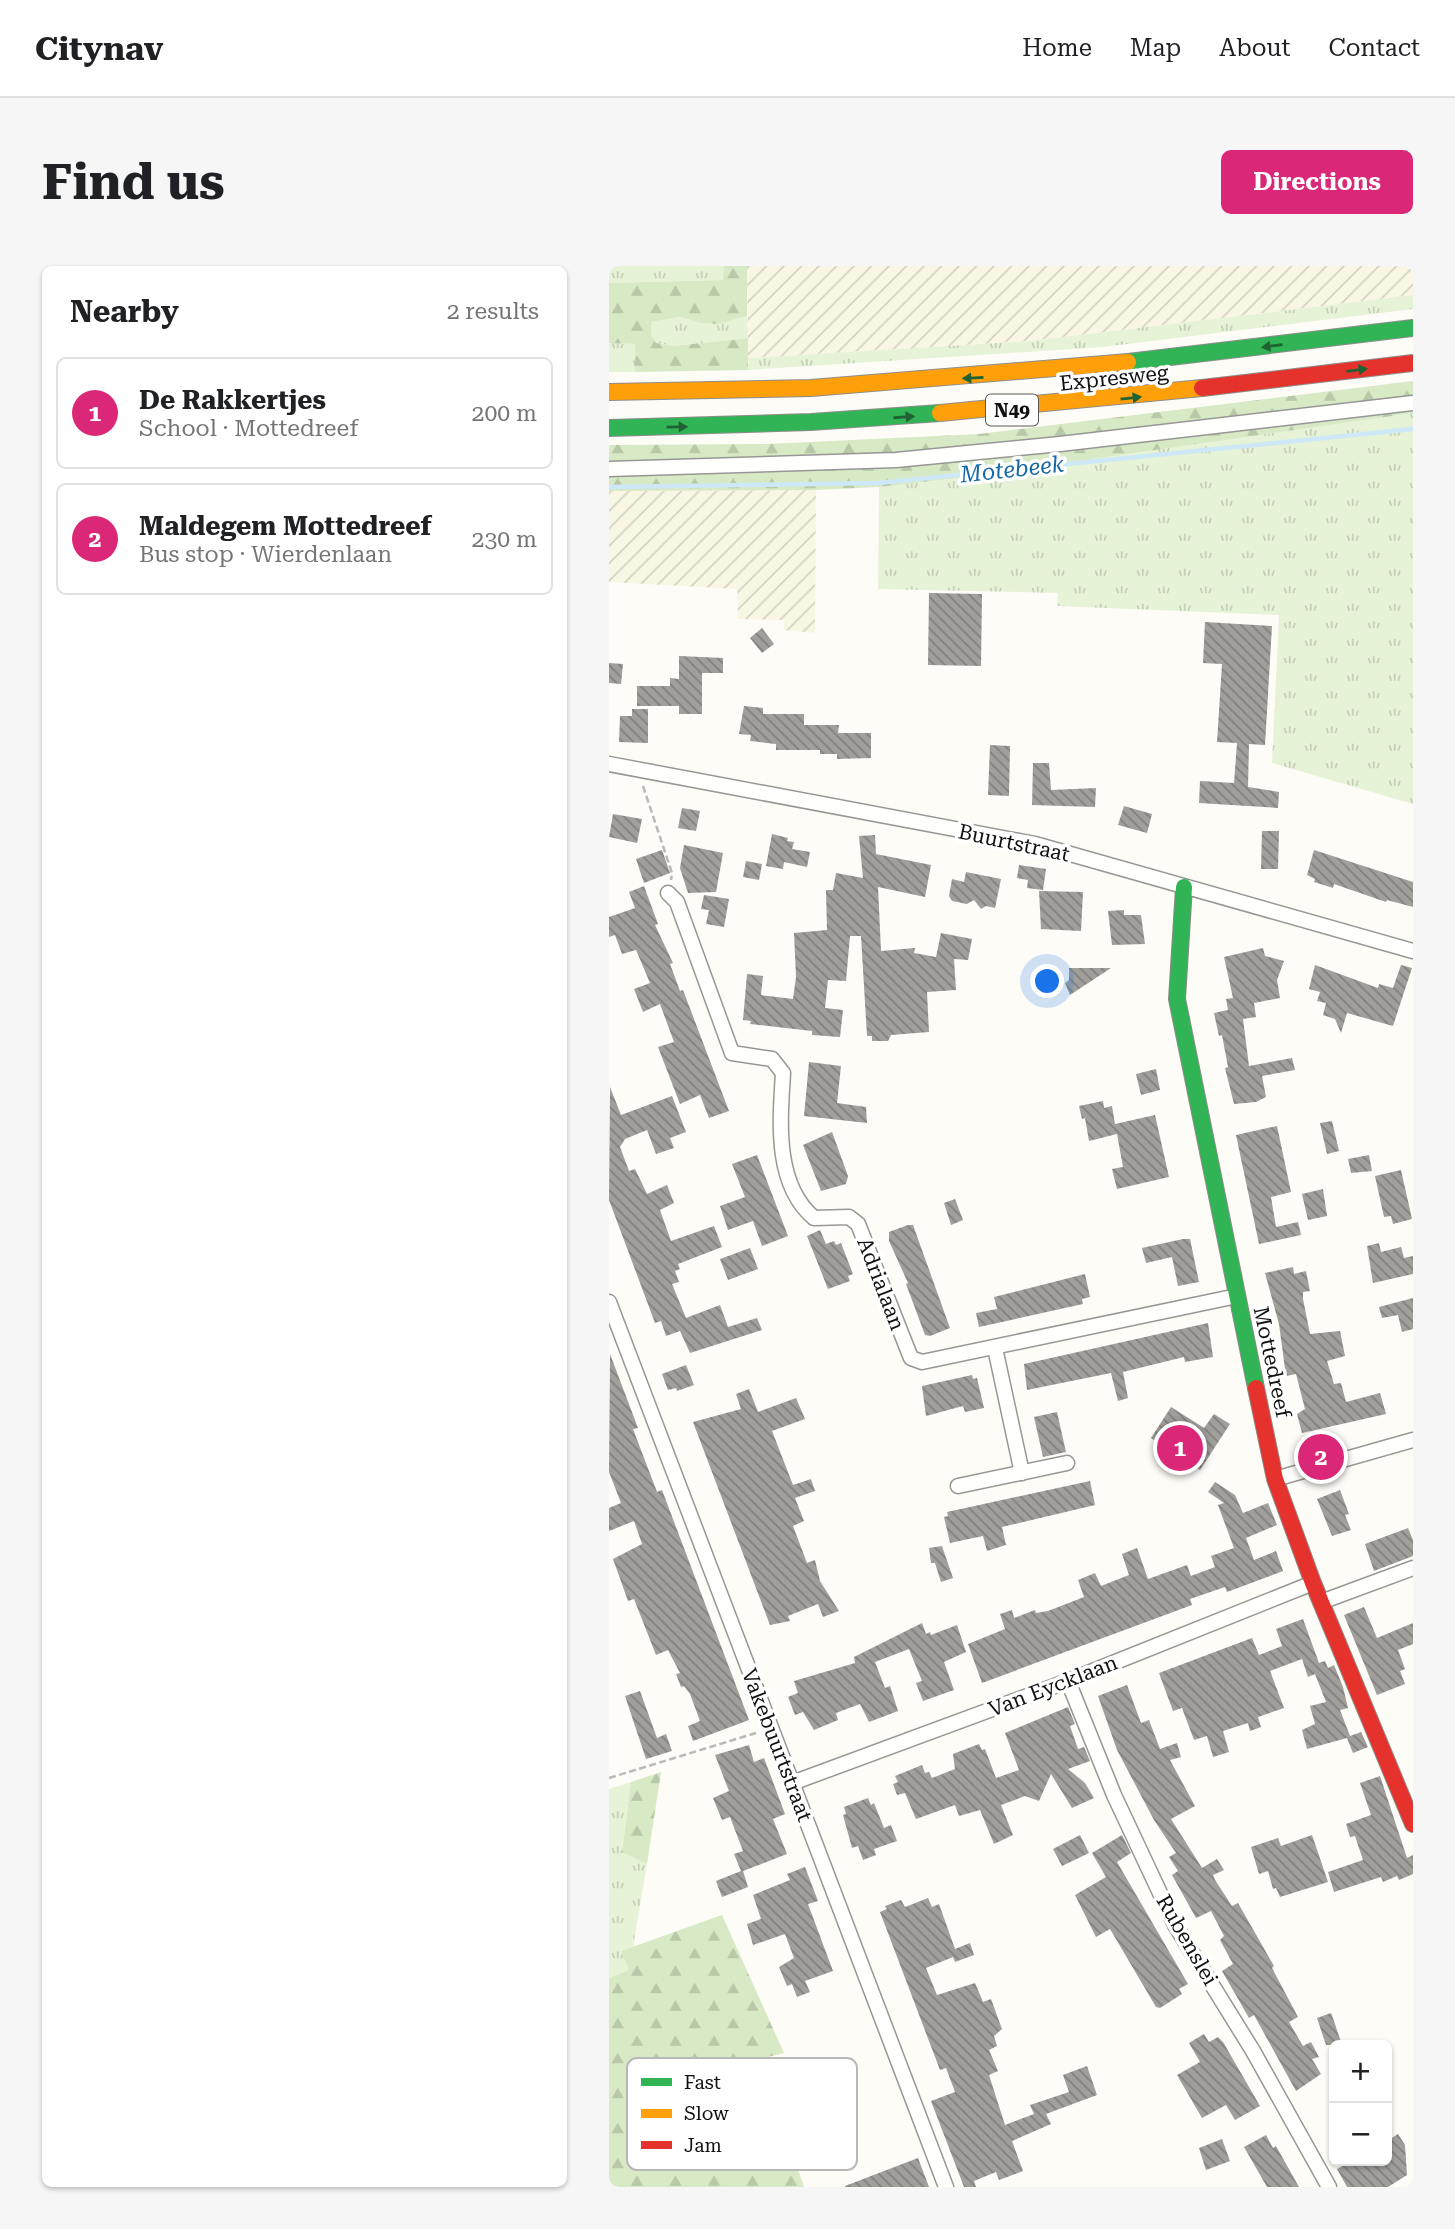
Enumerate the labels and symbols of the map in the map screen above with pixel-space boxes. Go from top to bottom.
one-way arrow [1261,341,1283,352]
street label: Expresweg [1058,360,1170,396]
one-way arrow [1346,365,1368,376]
one-way arrow [962,373,984,384]
one-way arrow [1120,392,1142,403]
road number: N49 [986,394,1038,426]
one-way arrow [894,411,916,422]
one-way arrow [666,421,688,432]
water label: Motebeek [958,451,1066,488]
street label: Buurtstraat [956,819,1072,867]
your location [1030,964,1064,998]
street label: Adrialaan [852,1234,910,1334]
street label: Mottedreef [1249,1304,1296,1421]
pin: 1 [1157,1422,1203,1474]
pin: 2 [1298,1431,1344,1483]
street label: Van Eycklaan [985,1650,1121,1722]
street label: Vakebuurtstraat [737,1665,817,1825]
street label: Rubenslei [1151,1890,1223,1990]
legend [627,2058,857,2170]
text: Fast [684,2071,721,2094]
text: Slow [684,2102,729,2125]
text: Jam [684,2134,722,2157]

